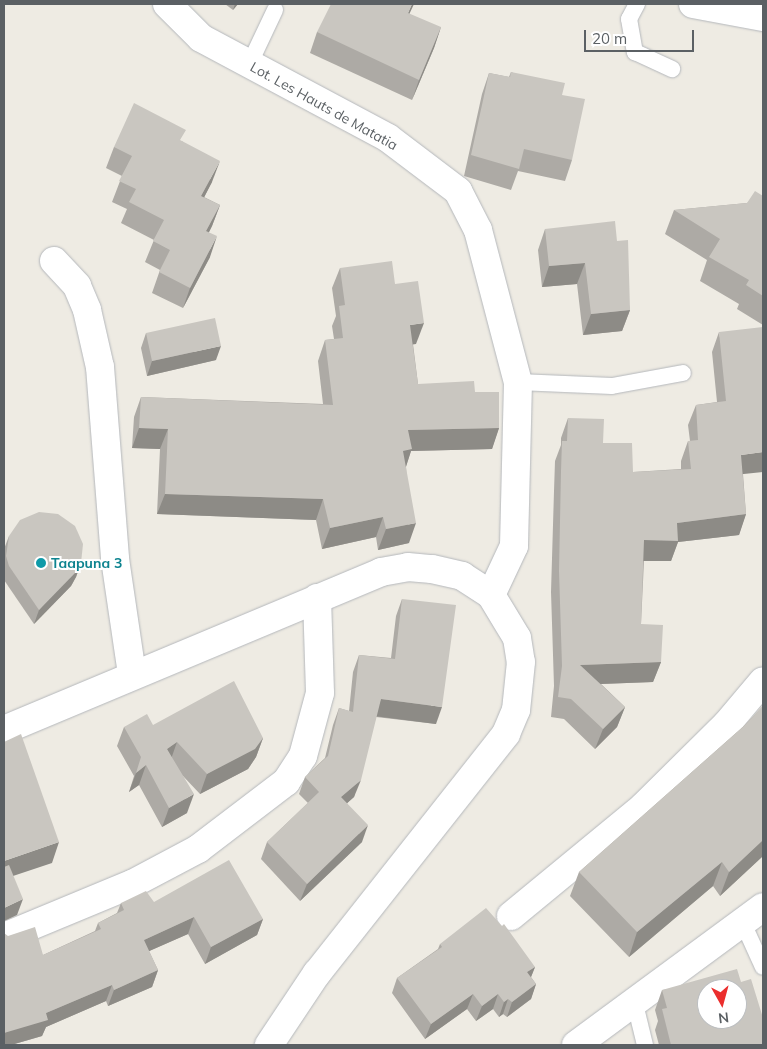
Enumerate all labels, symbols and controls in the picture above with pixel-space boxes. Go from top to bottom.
scale bar [587,20,697,52]
text: 20 m [592,29,627,48]
street label: Lot. Les Hauts de Matatia [247,58,401,154]
place label: Taapuna 3 [51,555,122,571]
marker: Taapuna 3 [35,557,47,569]
north arrow [697,979,747,1029]
text: N [717,1008,730,1027]

